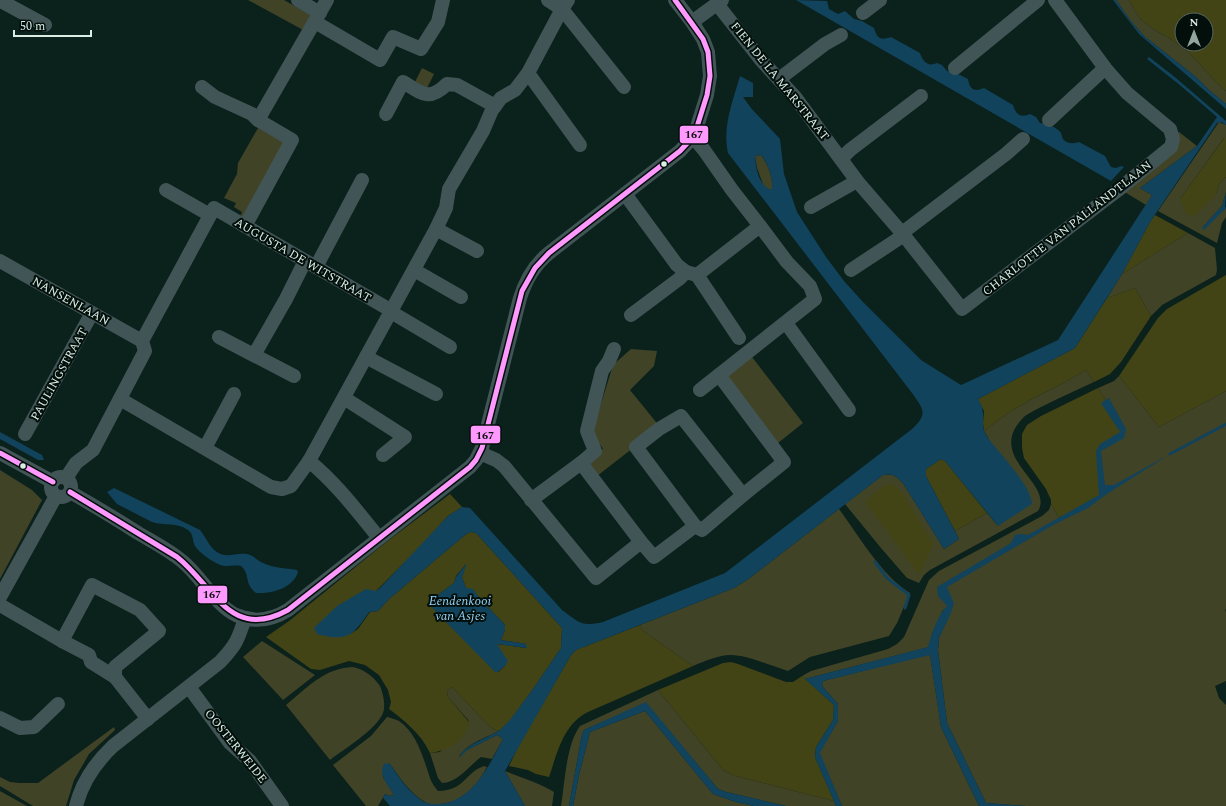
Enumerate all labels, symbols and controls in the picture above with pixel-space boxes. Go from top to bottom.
scale bar [14,12,91,38]
north arrow [1174,12,1214,52]
text: N [1190,14,1199,31]
text: 50 m [20,17,45,36]
street label: FIEN DE LA MARSTRAAT [726,18,834,145]
line badge: 167 [679,125,709,144]
text: 167 [685,126,703,143]
street label: CHARLOTTE VAN PALLANDTLAAN [979,156,1156,301]
unlabelled marker [659,159,669,169]
street label: AUGUSTA DE WITSTRAAT [231,213,375,308]
street label: NANSENLAAN [28,272,113,331]
street label: PAULINGSTRAAT [26,324,93,424]
line badge: 167 [470,425,501,444]
text: 167 [476,427,494,444]
unlabelled marker [18,461,28,471]
line badge: 167 [197,585,228,604]
text: 167 [203,586,221,603]
water label: Eendenkooi van Asjes [429,591,492,626]
street label: OOSTERWEIDE [200,705,272,788]

